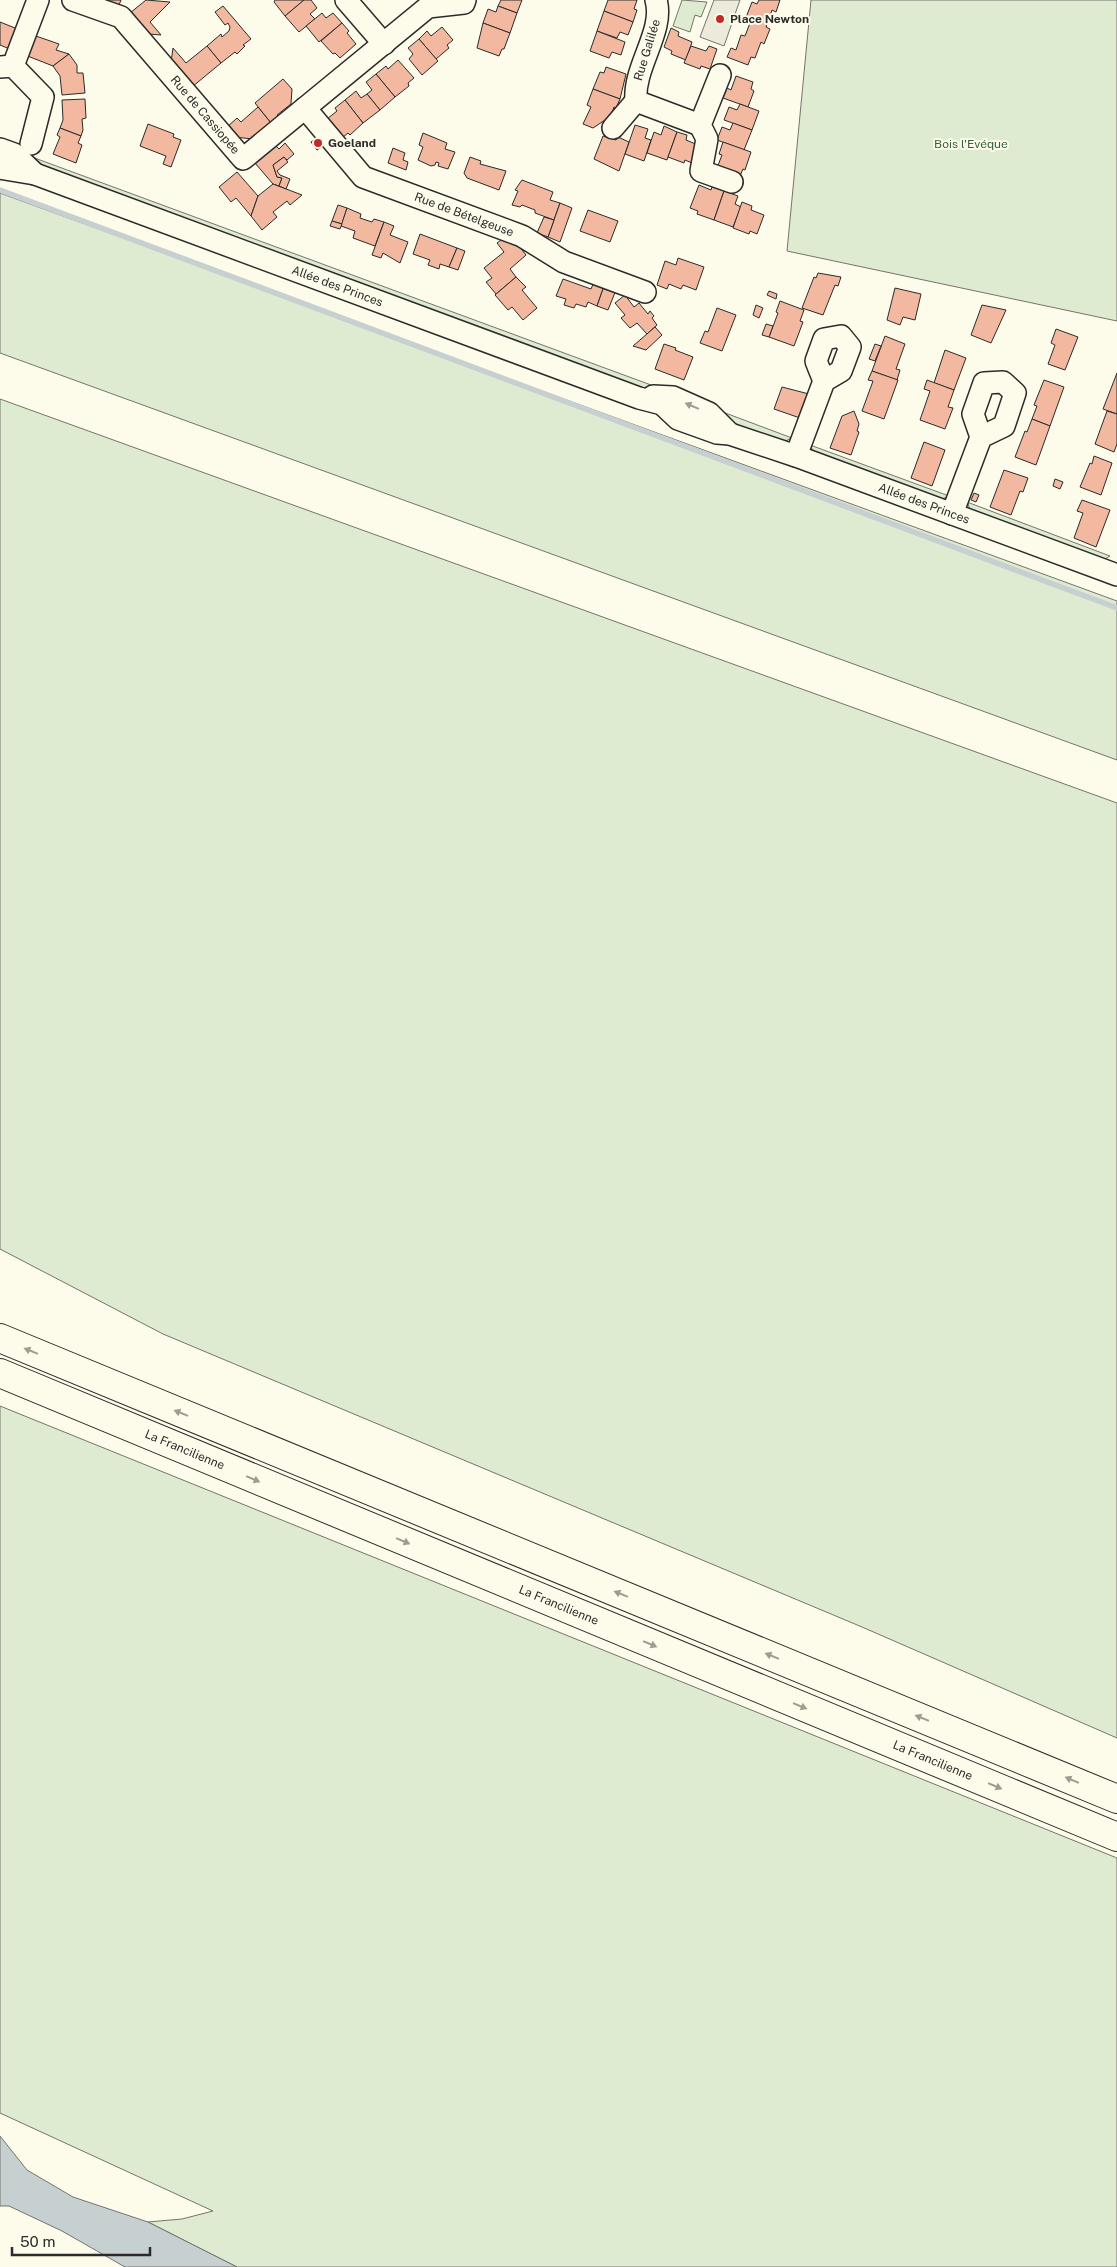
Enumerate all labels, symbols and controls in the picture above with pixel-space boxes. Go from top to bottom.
place label: Place Newton [730,12,809,26]
marker: Place Newton [714,13,726,25]
street label: Rue Galilée [631,17,663,82]
street label: Rue de Cassiopée [168,73,243,157]
place label: Goeland [328,136,376,150]
marker: Goeland [312,137,324,149]
park label: Bois l'Evéque [934,137,1008,151]
street label: Rue de Bételgeuse [412,190,516,239]
street label: Allée des Princes [290,263,385,309]
one-way arrow [685,401,699,409]
street label: Allée des Princes [876,480,972,527]
one-way arrow [23,1347,38,1355]
one-way arrow [173,1409,188,1417]
street label: La Francilienne [143,1427,227,1473]
one-way arrow [246,1475,261,1483]
one-way arrow [396,1538,410,1546]
street label: La Francilienne [517,1582,601,1628]
one-way arrow [614,1590,629,1598]
one-way arrow [643,1640,658,1648]
one-way arrow [764,1652,779,1660]
one-way arrow [793,1703,808,1710]
one-way arrow [914,1714,929,1722]
street label: La Francilienne [891,1738,975,1783]
one-way arrow [1065,1776,1079,1784]
one-way arrow [988,1782,1003,1790]
scale bar [12,2224,150,2256]
text: 50 m [20,2233,55,2250]

